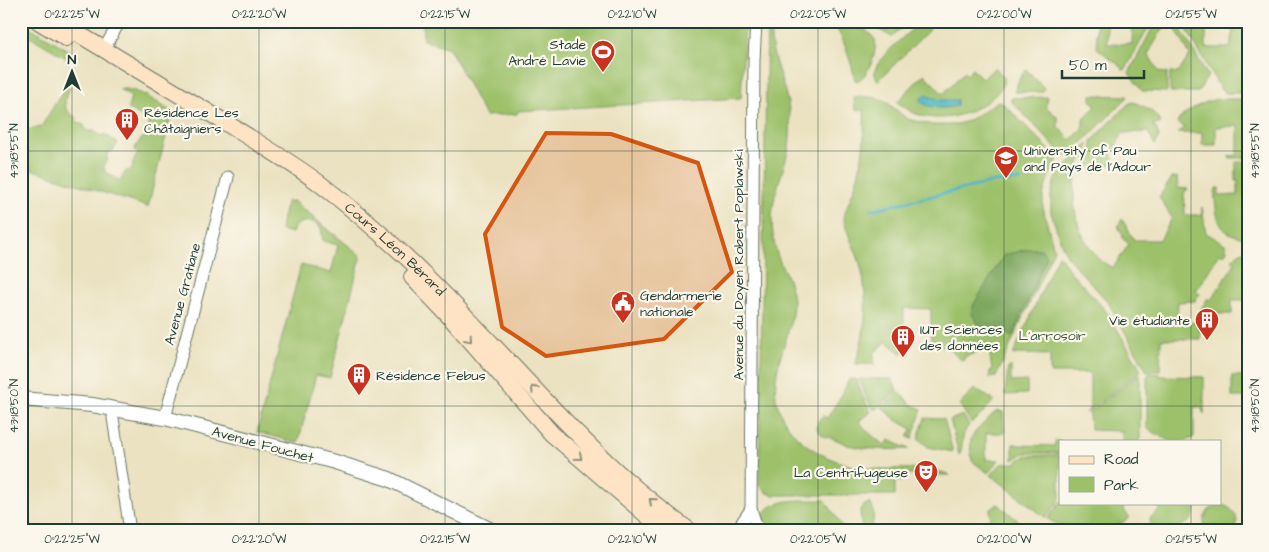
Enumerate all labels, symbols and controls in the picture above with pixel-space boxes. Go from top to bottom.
text: 0°22'25"W [44,6,100,23]
text: 0°22'20"W [232,6,287,23]
text: 0°22'15"W [420,6,471,23]
text: 0°22'10"W [607,6,657,23]
text: 0°22'05"W [790,6,847,23]
text: 0°22'00"W [976,6,1032,23]
text: 0°21'55"W [1165,6,1218,23]
place label: Stade André Lavie [508,35,586,71]
sports icon: Stade André Lavie [590,39,616,73]
north arrow [48,48,98,98]
scale bar [1062,48,1144,80]
text: N [68,50,77,70]
text: 50 m [1069,55,1107,76]
place label: Résidence Les Châtaigniers [144,103,239,139]
building icon: Résidence Les Châtaigniers [114,107,140,141]
text: 43°18'55"N [6,123,23,179]
text: 43°18'55"N [1247,123,1264,179]
place label: University of Pau and Pays de l'Adour [1024,141,1151,177]
school or university icon: University of Pau and Pays de l'Adour [993,145,1019,179]
street label: Avenue du Doyen Robert Poplawski [729,149,749,381]
street label: Cours Léon Bérard [340,198,450,301]
street label: Avenue Gratiane [160,240,206,348]
place label: Gendarmerie nationale [640,286,723,322]
public building icon: Gendarmerie nationale [610,290,636,324]
building icon: Vie étudiante [1194,307,1220,341]
place label: Vie étudiante [1109,311,1190,331]
place label: IUT Sciences des données [920,320,1002,356]
building icon: IUT Sciences des données [890,324,916,358]
park label: L'arrosoir [1018,326,1086,346]
one-way arrow [463,333,472,342]
building icon: Résidence Febus [346,362,372,396]
place label: Résidence Febus [376,366,486,386]
text: 43°18'50"N [6,378,23,433]
text: 43°18'50"N [1247,378,1264,433]
one-way arrow [531,386,540,395]
street label: Avenue Fouchet [210,422,316,468]
legend [1059,440,1222,504]
text: Road [1104,449,1139,470]
one-way arrow [574,452,583,461]
theatre icon: La Centrifugeuse [913,459,939,493]
place label: La Centrifugeuse [794,463,908,483]
text: Park [1104,475,1139,496]
one-way arrow [648,498,657,507]
text: 0°22'25"W [44,531,100,548]
text: 0°22'20"W [232,531,287,548]
text: 0°22'15"W [420,531,471,548]
text: 0°22'10"W [607,531,657,548]
text: 0°22'05"W [790,531,847,548]
text: 0°22'00"W [976,531,1032,548]
text: 0°21'55"W [1165,531,1218,548]

